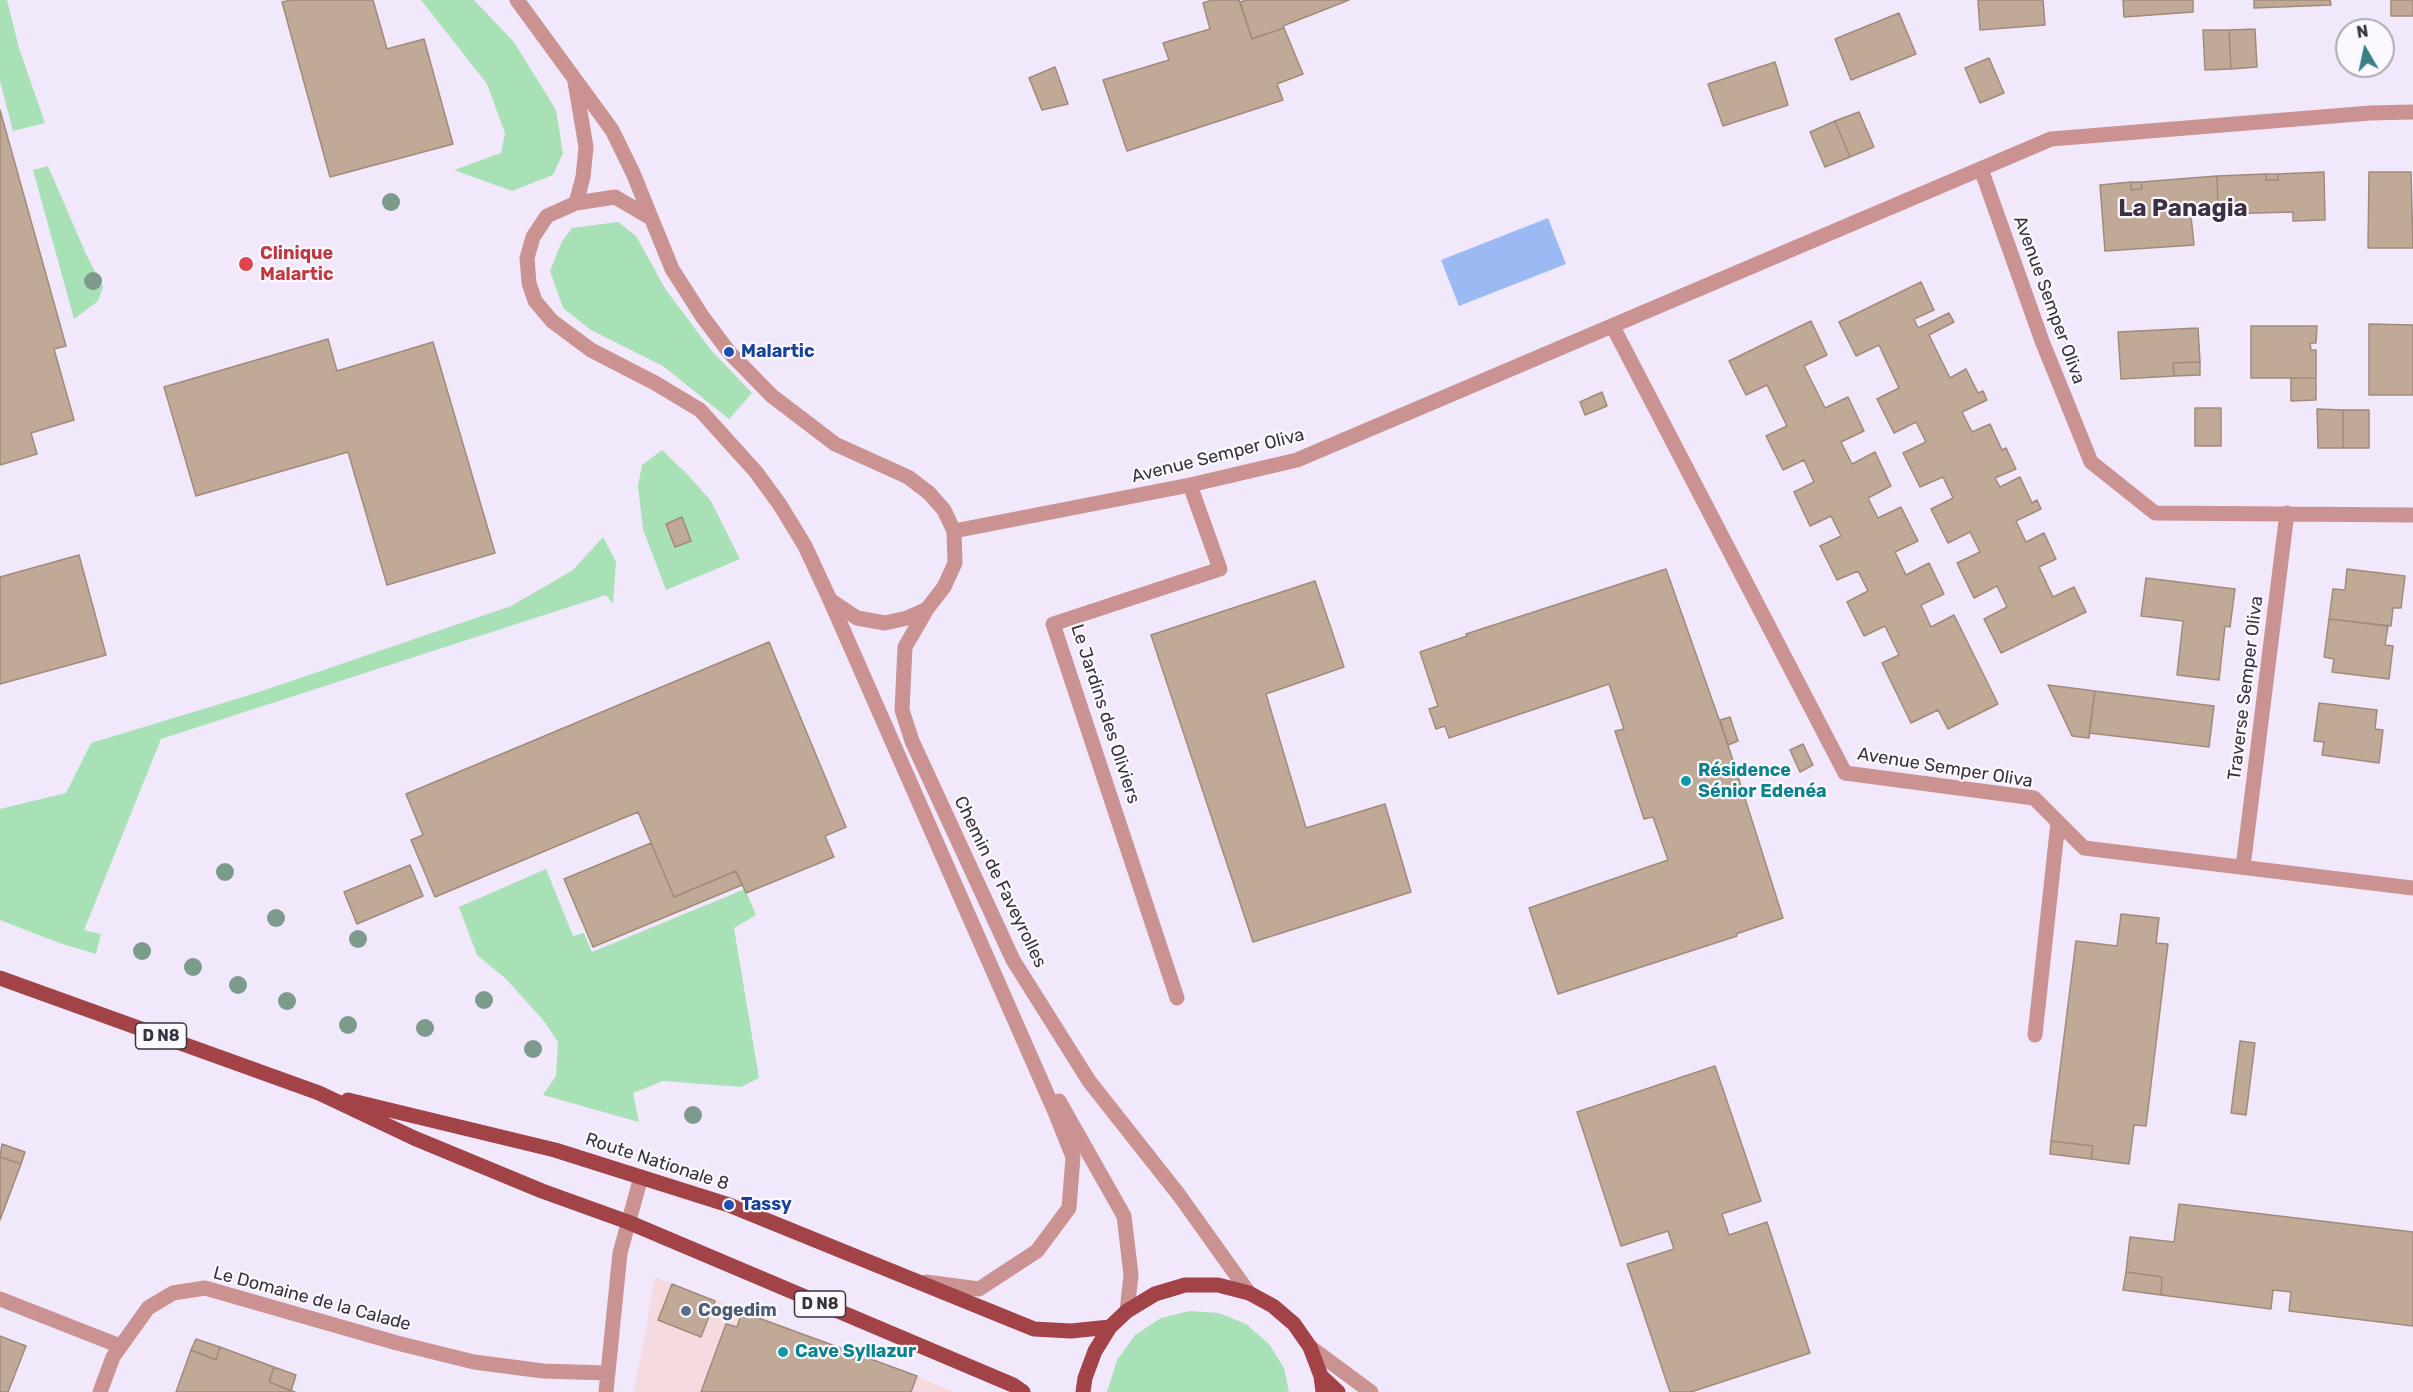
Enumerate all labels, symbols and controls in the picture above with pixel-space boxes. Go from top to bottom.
north arrow [2335,18,2395,78]
text: N [2355,21,2370,42]
district label: La Panagia [2118,195,2248,223]
street label: Avenue Semper Oliva [2009,213,2089,387]
place label: Clinique Malartic [260,243,334,286]
marker: Clinique Malartic [237,255,255,273]
place label: Malartic [741,341,815,363]
marker: Malartic [722,345,736,359]
street label: Avenue Semper Oliva [1129,424,1307,488]
street label: Traverse Semper Oliva [2224,595,2268,781]
street label: Le Jardins des Oliviers [1066,621,1144,807]
street label: Avenue Semper Oliva [1856,743,2034,793]
place label: Résidence Sénior Edenéa [1698,760,1827,802]
marker: Résidence Sénior Edenéa [1679,774,1693,788]
street label: Chemin de Faveyrolles [949,793,1051,971]
road number: D N8 [136,1023,186,1049]
street label: Route Nationale 8 [583,1129,731,1195]
place label: Tassy [741,1194,792,1216]
marker: Tassy [722,1198,736,1212]
street label: Le Domaine de la Calade [211,1262,413,1336]
road number: D N8 [794,1291,846,1317]
place label: Cogedim [698,1300,777,1322]
marker: Cogedim [679,1304,693,1318]
place label: Cave Syllazur [795,1341,916,1363]
marker: Cave Syllazur [776,1345,790,1359]

